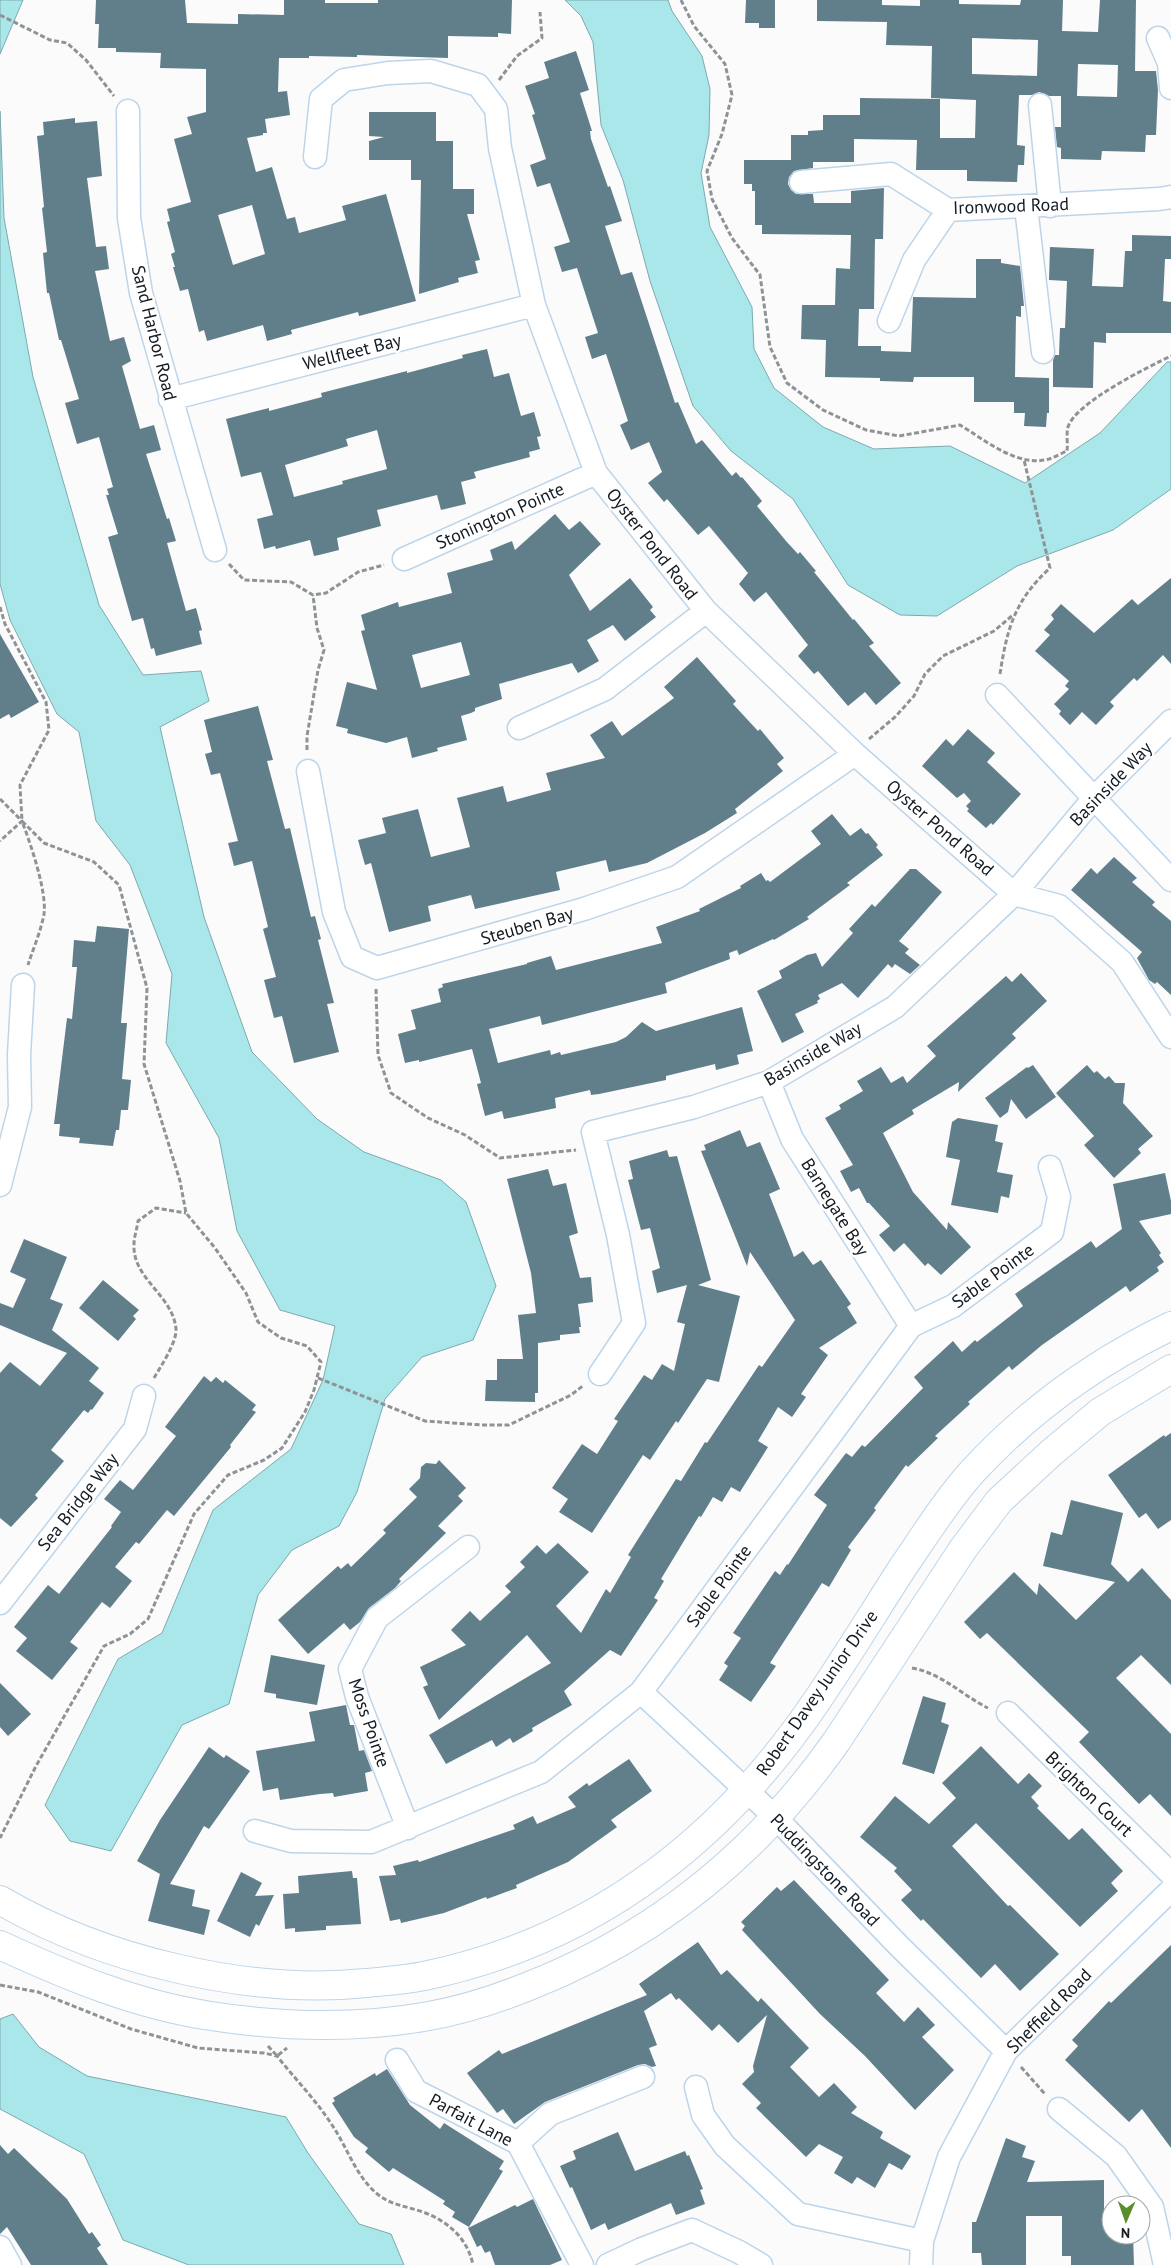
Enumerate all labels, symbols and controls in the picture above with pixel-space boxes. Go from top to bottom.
street label: Ironwood Road [953,192,1069,219]
street label: Sand Harbor Road [127,263,182,403]
street label: Wellfleet Bay [300,328,404,375]
street label: Stonington Pointe [432,477,568,554]
street label: Oyster Pond Road [602,483,703,604]
street label: Basinside Way [1065,736,1157,831]
street label: Oyster Pond Road [882,775,999,881]
street label: Steuben Bay [478,901,577,950]
street label: Basinside Way [760,1016,866,1091]
street label: Barnegate Bay [796,1154,875,1260]
street label: Sable Pointe [947,1238,1038,1313]
street label: Sea Bridge Way [32,1448,123,1555]
street label: Sable Pointe [681,1540,756,1631]
street label: Robert Davey Junior Drive [751,1605,882,1780]
street label: Moss Pointe [344,1675,395,1770]
street label: Brighton Court [1041,1746,1138,1841]
street label: Puddingstone Road [766,1808,885,1931]
street label: Sheffield Road [1001,1963,1096,2058]
street label: Parfait Lane [425,2088,517,2151]
north arrow [1101,2195,1151,2245]
text: N [1121,2224,1130,2242]

